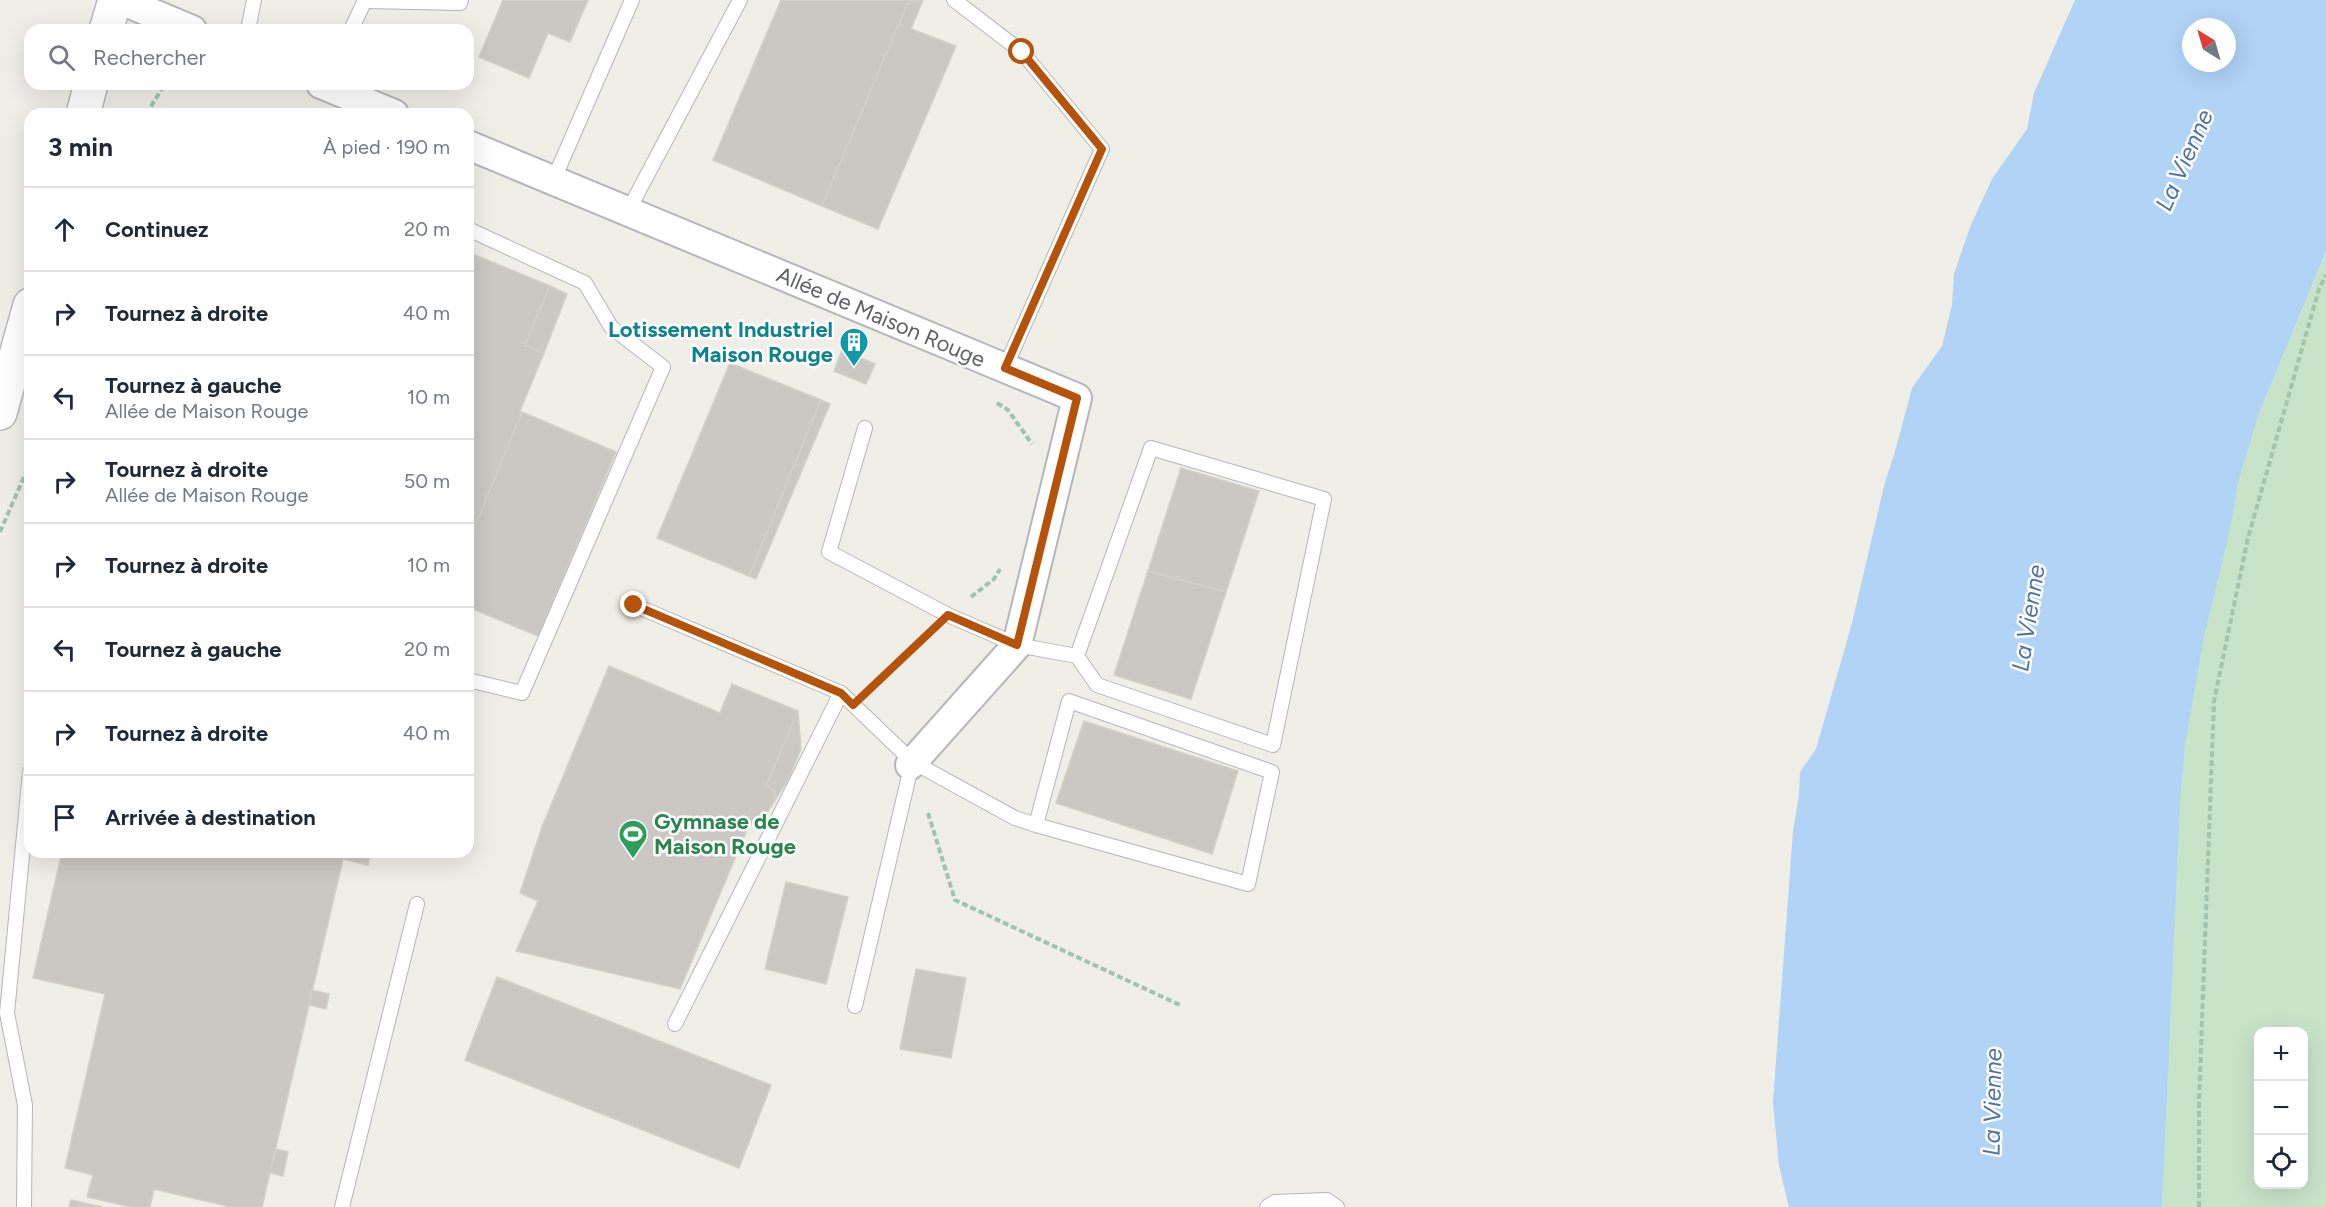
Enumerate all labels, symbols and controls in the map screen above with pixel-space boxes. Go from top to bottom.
north arrow [2182,18,2236,72]
search box [24,24,474,90]
route start [1008,38,1034,64]
icon: search [45,41,78,74]
text: Rechercher [93,44,206,71]
water label: La Vienne [2149,105,2219,215]
text: 3 min [48,131,113,163]
text: À pied · 190 m [323,135,450,159]
icon: ahead [48,213,81,246]
text: Continuez [105,216,209,243]
text: 20 m [404,217,450,241]
street label: Allée de Maison Rouge [773,261,989,373]
icon: right [48,297,81,330]
text: Tournez à droite [105,300,268,327]
text: 40 m [403,301,450,325]
place label: Lotissement Industriel Maison Rouge [608,316,833,368]
building icon: Lotissement Industriel Maison Rouge [838,326,870,368]
text: Tournez à gauche [105,372,281,399]
icon: left [48,381,81,414]
text: 10 m [407,385,450,409]
text: Allée de Maison Rouge [105,399,308,423]
text: Tournez à droite [105,456,268,483]
icon: right [48,465,81,498]
text: 50 m [404,469,450,493]
text: Allée de Maison Rouge [105,483,308,507]
icon: right [48,549,81,582]
text: Tournez à droite [105,552,268,579]
text: 10 m [407,553,450,577]
water label: La Vienne [2005,563,2051,673]
route end [620,591,646,617]
icon: left [48,633,81,666]
text: Tournez à gauche [105,636,281,663]
text: 20 m [404,637,450,661]
icon: right [48,717,81,750]
text: Tournez à droite [105,720,268,747]
text: 40 m [403,721,450,745]
icon: arrive [48,801,81,834]
text: Arrivée à destination [105,804,316,831]
place label: Gymnase de Maison Rouge [654,808,796,860]
sports icon: Gymnase de Maison Rouge [617,818,649,860]
map controls [2254,1027,2308,1189]
button: + [2254,1027,2308,1081]
water label: La Vienne [1977,1048,2007,1156]
button: − [2254,1081,2308,1135]
button: locate [2254,1135,2308,1189]

